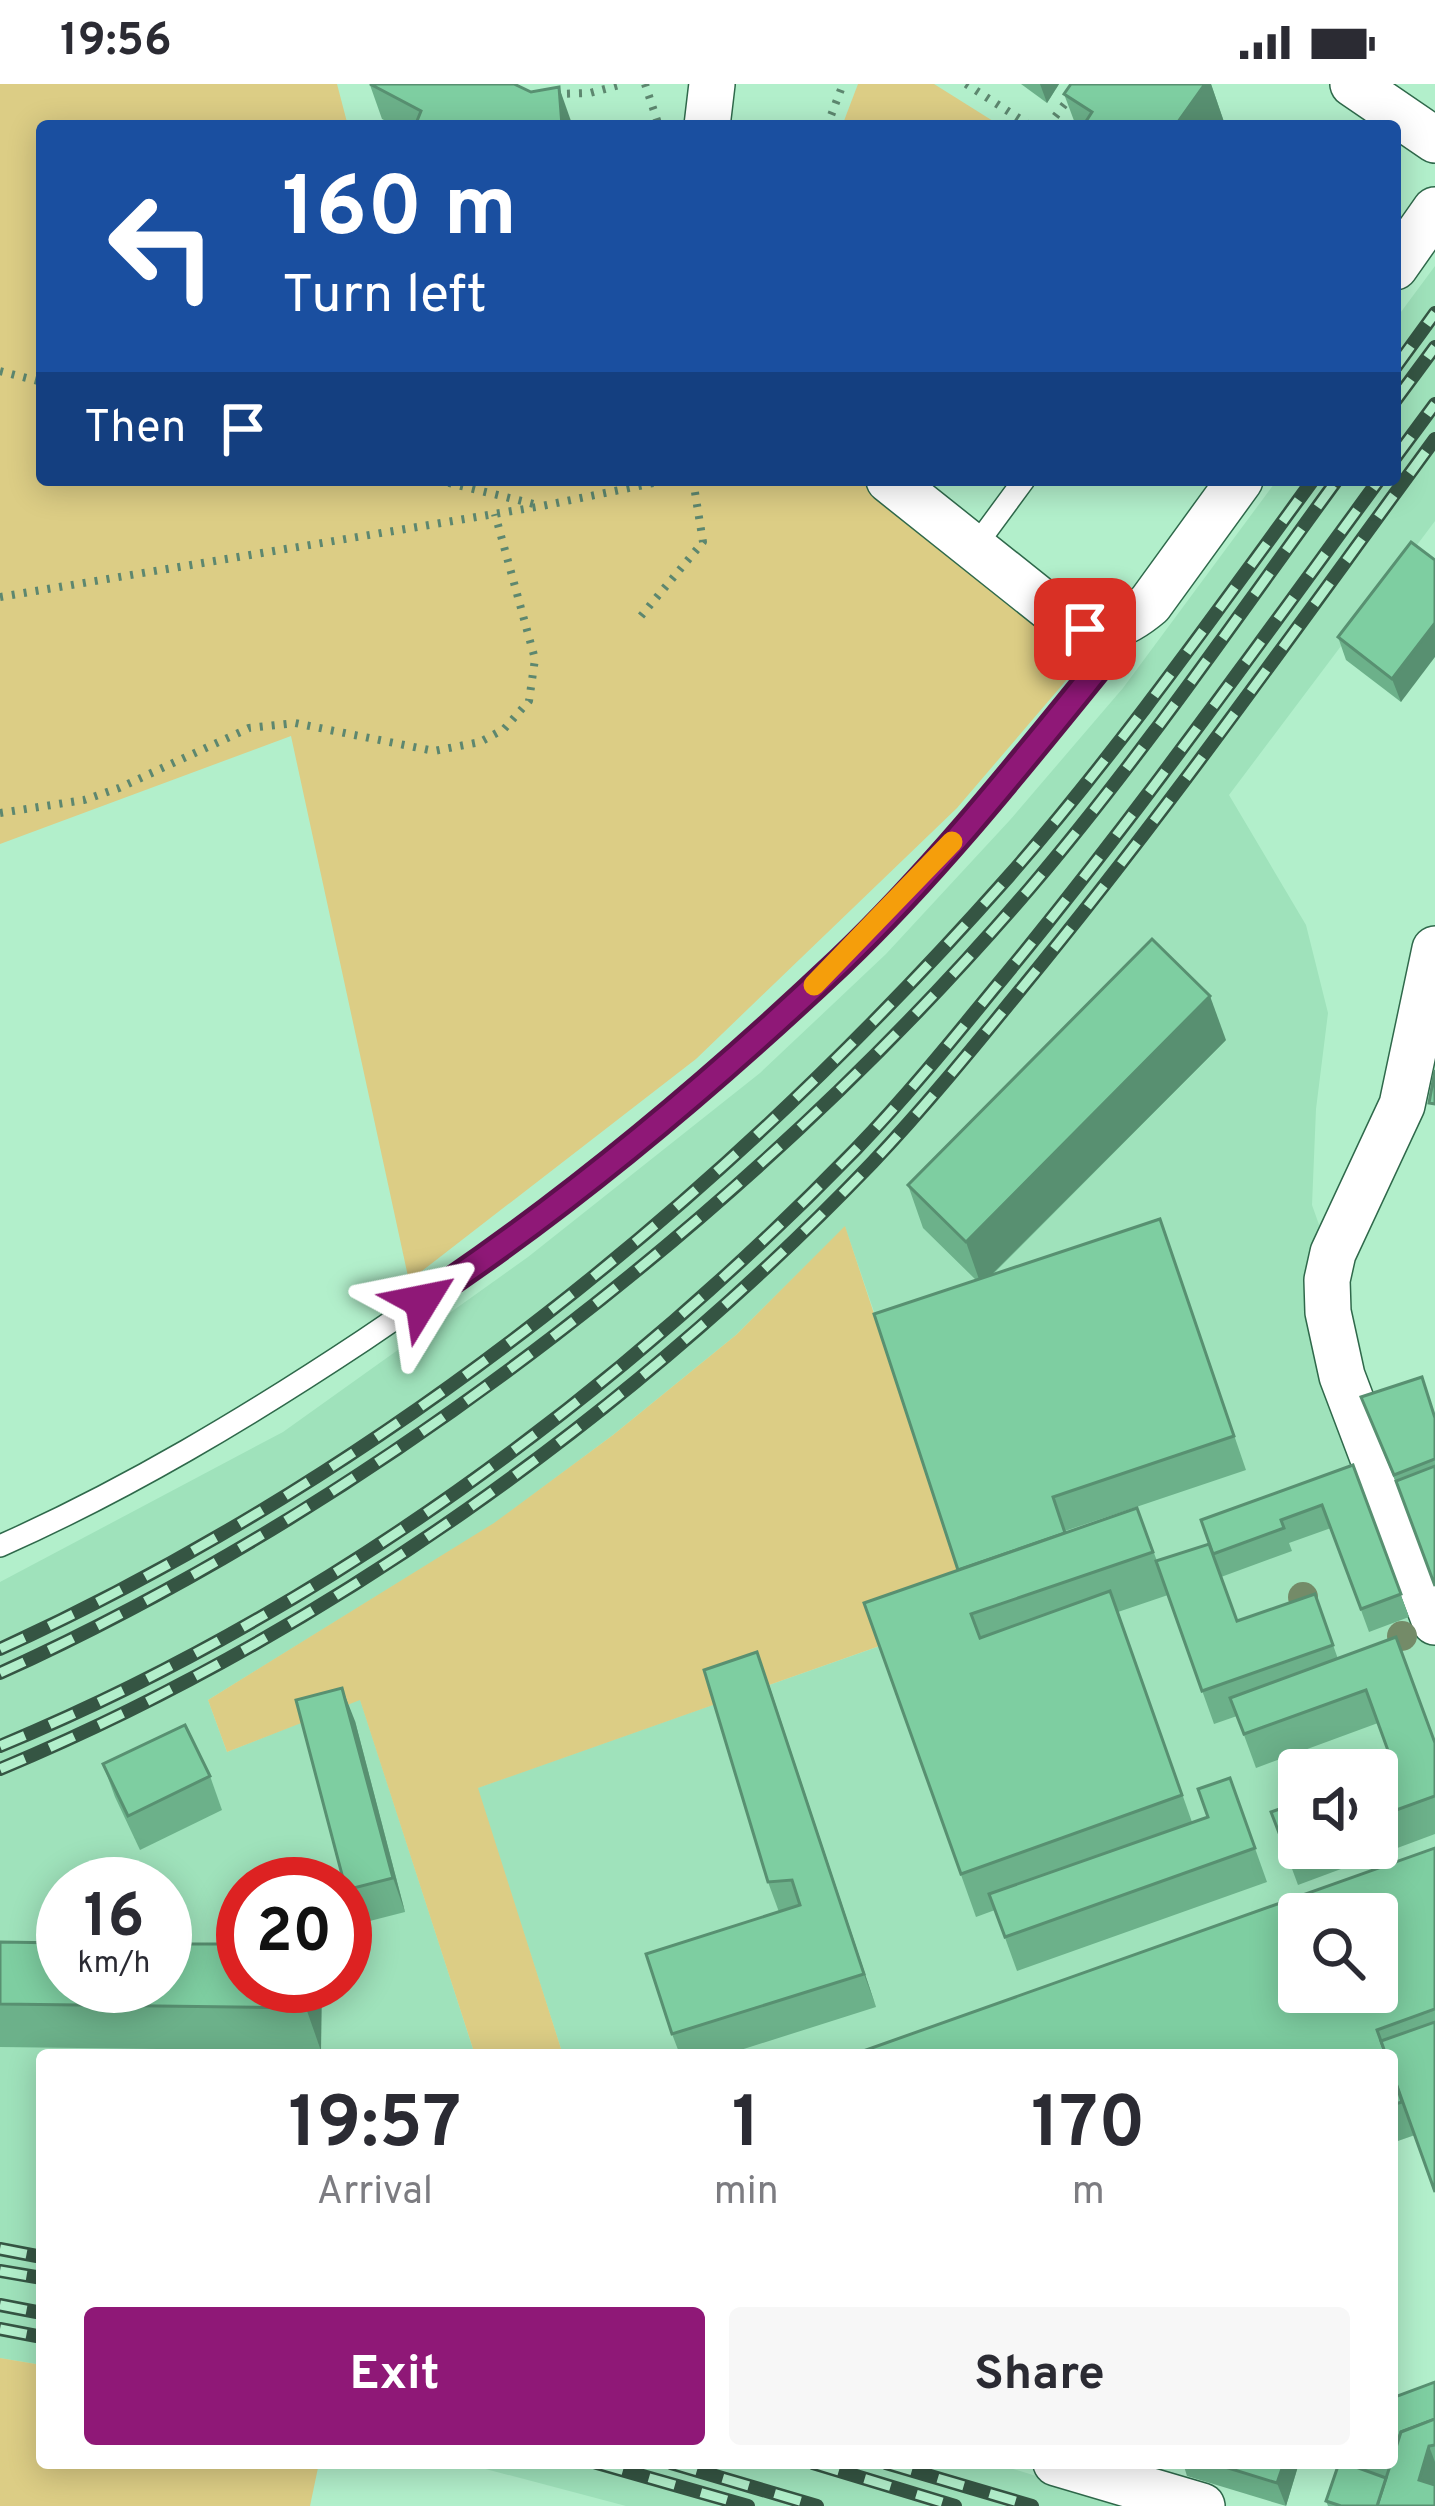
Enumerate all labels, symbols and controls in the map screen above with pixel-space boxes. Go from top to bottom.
text: 19:56 [60,14,172,71]
text: 160 m [282,159,517,265]
icon: left [84,168,240,324]
text: Turn left [282,263,487,332]
icon: arrive [210,396,276,462]
text: Then [84,401,186,458]
pin [1034,578,1136,680]
icon: arrive [1052,596,1118,662]
position arrow [359,1238,485,1364]
map controls [1278,1749,1398,2013]
button: sound [1278,1749,1398,1869]
speed limit sign: 20 [216,1857,372,2013]
text: 16 [84,1882,144,1958]
button: search [1278,1893,1398,2013]
text: km/h [78,1946,150,1983]
text: 19:57 [288,2081,461,2173]
text: 1 [732,2081,761,2173]
text: 170 [1031,2081,1146,2173]
text: Arrival [317,2169,433,2218]
text: min [714,2169,779,2218]
text: m [1072,2169,1105,2218]
button: Exit [84,2307,705,2445]
button: Share [729,2307,1350,2445]

